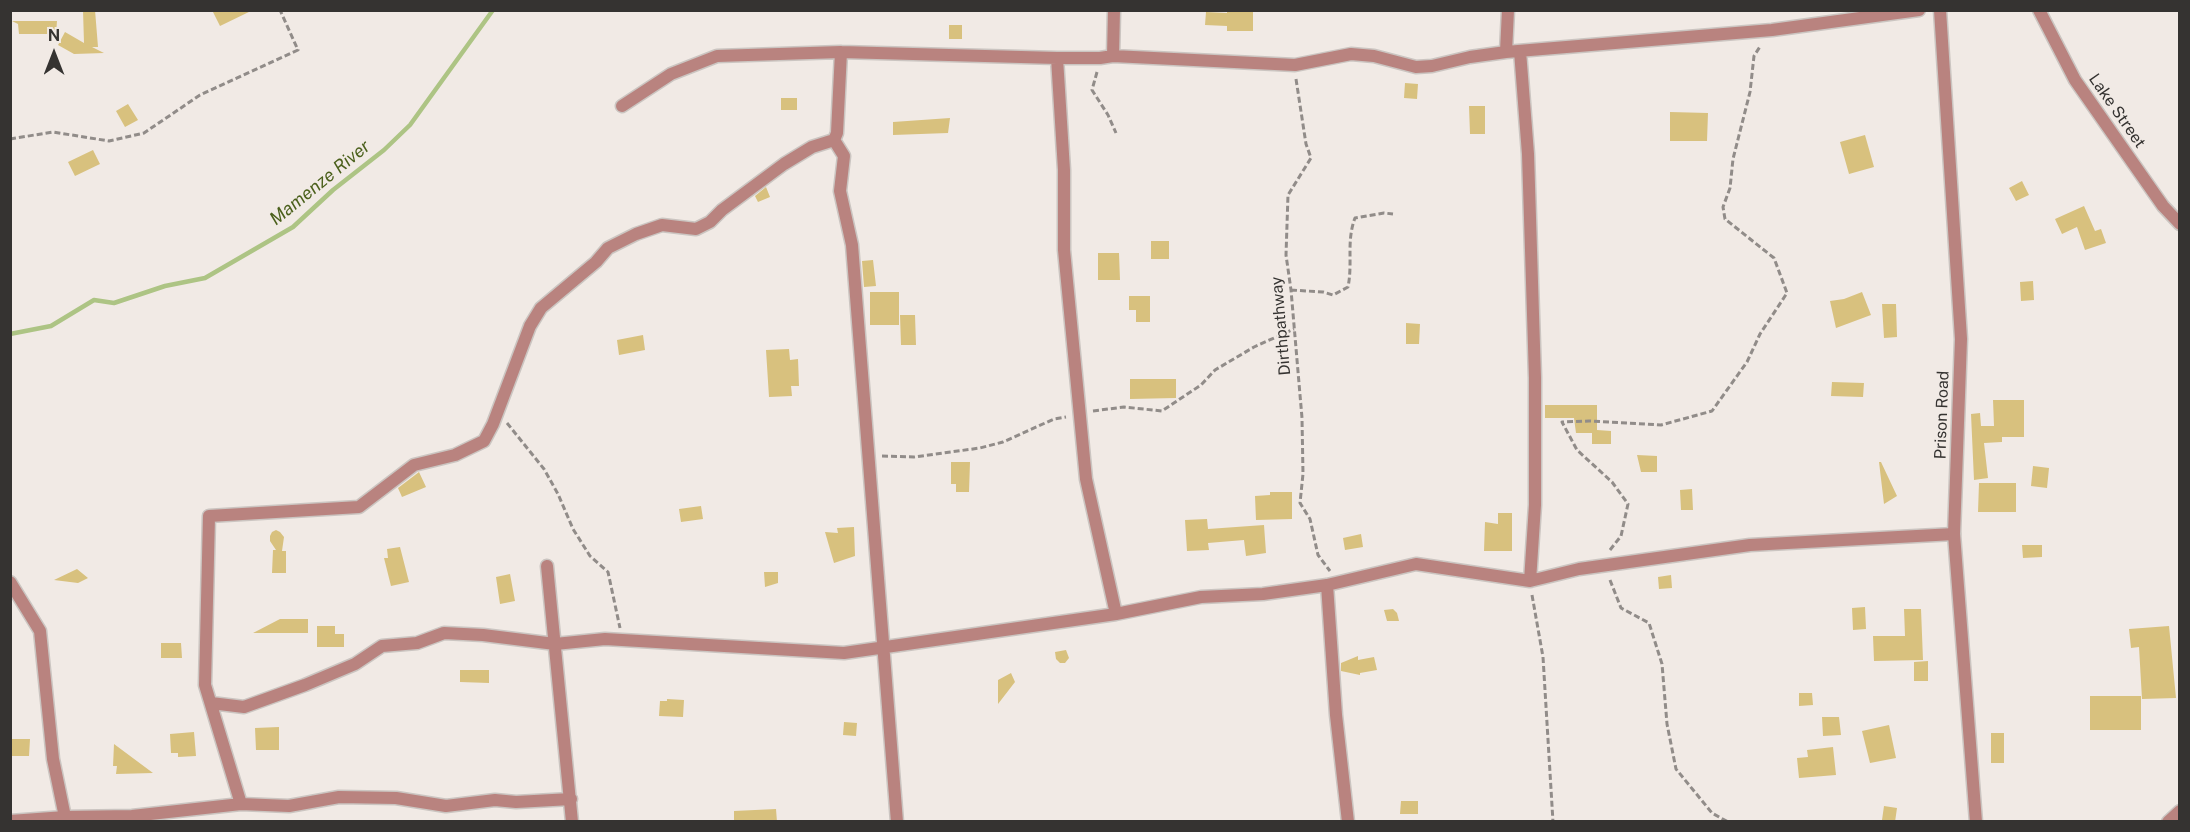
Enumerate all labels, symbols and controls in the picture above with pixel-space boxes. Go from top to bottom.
north arrow [24,24,84,84]
text: N [48,26,60,45]
street label: Lake Street [2084,70,2150,152]
water label: Mamenze River [265,136,375,230]
street label: Dirthpathway [1267,276,1295,376]
street label: Prison Road [1931,370,1953,460]

